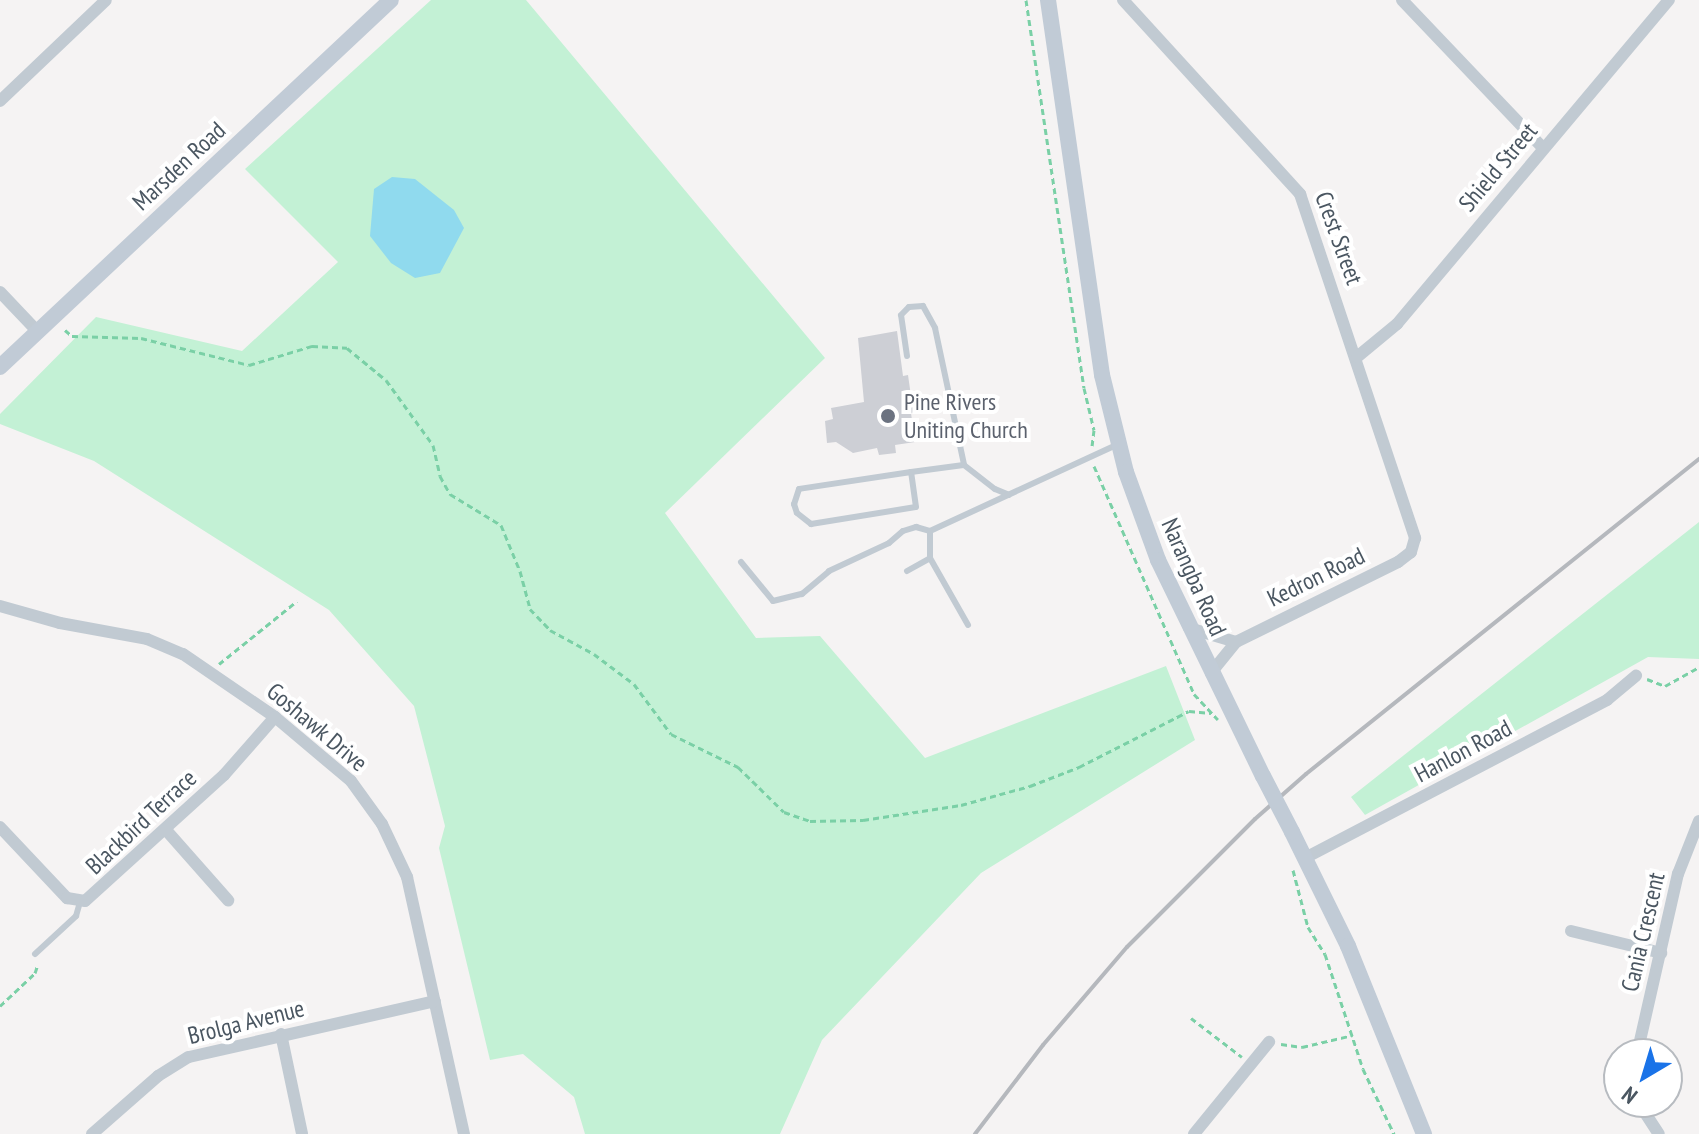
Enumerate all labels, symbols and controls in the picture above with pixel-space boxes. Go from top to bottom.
street label: Marsden Road [127,116,231,216]
street label: Shield Street [1453,117,1543,217]
street label: Crest Street [1309,188,1369,288]
place label: Pine Rivers Uniting Church [904,388,1028,444]
marker: Pine Rivers Uniting Church [879,407,897,425]
street label: Narangba Road [1155,514,1233,640]
street label: Kedron Road [1263,541,1369,613]
street label: Goshawk Drive [261,677,373,777]
street label: Hanlon Road [1410,714,1516,788]
street label: Blackbird Terrace [80,763,202,881]
street label: Cania Crescent [1615,870,1671,994]
street label: Brolga Avenue [184,994,308,1050]
north arrow [1603,1038,1683,1118]
text: N [1616,1081,1643,1110]

